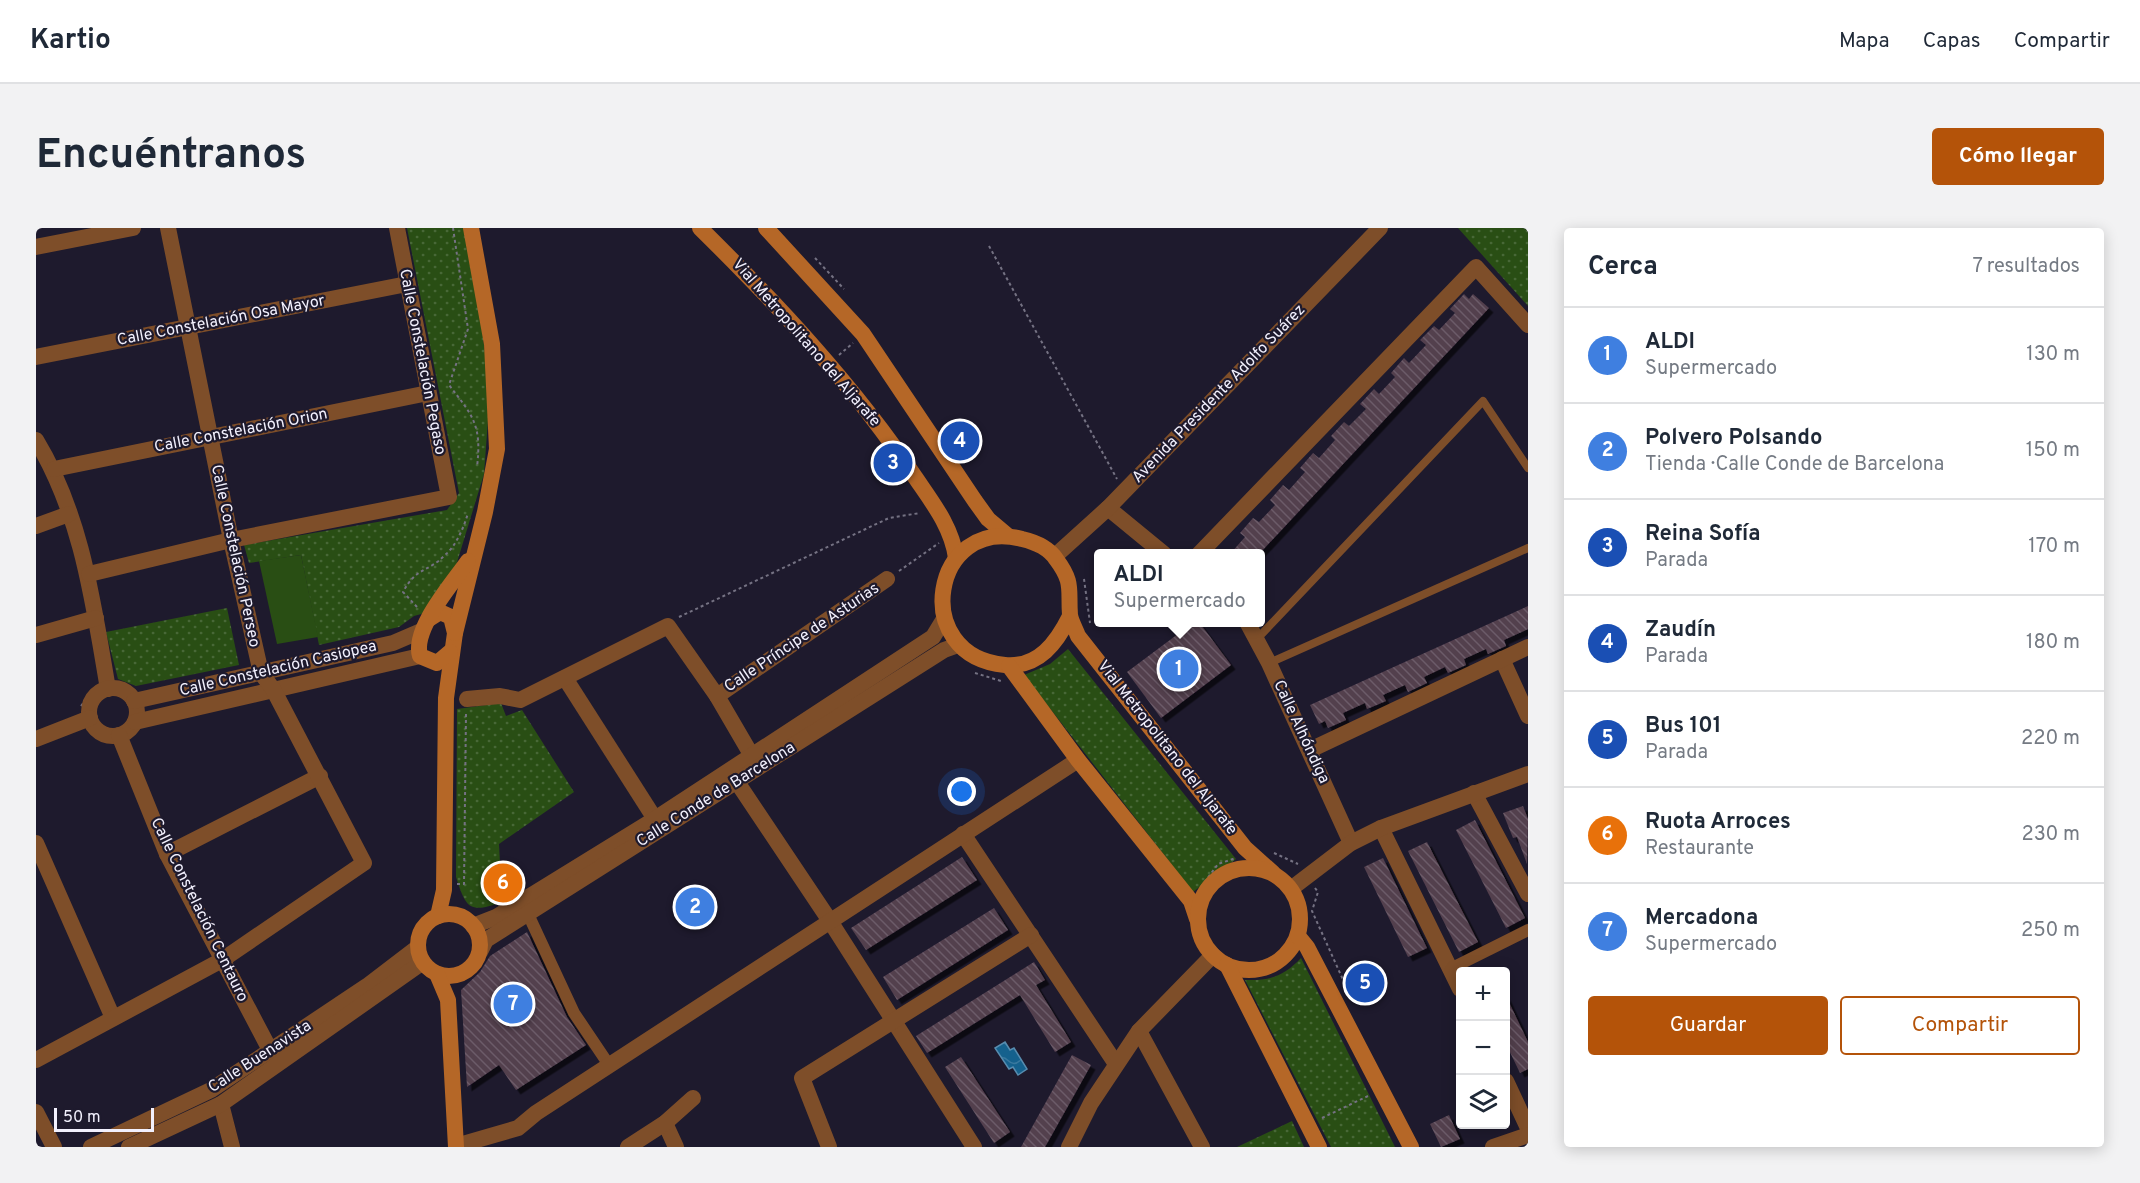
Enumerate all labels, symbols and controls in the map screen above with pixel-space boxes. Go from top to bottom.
text: Kartio [30,23,111,59]
text: Mapa [1839,28,1890,55]
text: Capas [1923,28,1981,55]
text: Compartir [2014,28,2110,55]
button: Cómo llegar [1932,128,2104,185]
text: Encuéntranos [36,130,306,183]
text: Cerca [1588,251,1658,284]
text: 7 resultados [1972,254,2080,280]
street label: Vial Metropolitano del Aljarafe [728,255,884,431]
street label: Calle Constelación Pegaso [394,267,450,457]
street label: Calle Constelación Osa Mayor [115,291,327,351]
street label: Avenida Presidente Adolfo Suárez [1128,300,1310,488]
text: ALDI [1645,329,1695,356]
text: 1 [1604,342,1612,368]
text: 130 m [2026,342,2080,368]
text: Supermercado [1645,356,1777,382]
street label: Calle Constelación Orion [153,404,329,458]
pin: 4 [940,418,980,464]
text: Polvero Polsando [1645,425,1822,452]
text: 2 [1601,438,1614,464]
text: 150 m [2026,438,2080,464]
pin: 3 [874,440,912,486]
text: Tienda · Calle Conde de Barcelona [1645,452,1944,478]
street label: Calle Constelación Perseo [206,463,264,649]
text: Reina Sofía [1645,521,1761,548]
text: 3 [1602,534,1614,560]
text: 170 m [2028,534,2080,560]
text: Parada [1645,548,1708,574]
popup [1094,549,1265,627]
text: ALDI [1113,562,1163,589]
street label: Calle Príncipe de Asturias [721,579,883,697]
text: Supermercado [1113,589,1246,615]
text: Zaudín [1645,617,1716,644]
text: 4 [1601,630,1614,656]
text: 180 m [2026,630,2080,656]
street label: Calle Constelación Casiopea [177,637,379,701]
text: Parada [1645,644,1708,670]
pin: 1 [1160,646,1198,692]
street label: Vial Metropolitano del Aljarafe [1093,657,1241,839]
street label: Calle Alhóndiga [1268,677,1334,787]
text: Bus 101 [1645,713,1722,740]
text: 5 [1601,726,1614,752]
text: 220 m [2021,726,2080,752]
street label: Calle Conde de Barcelona [633,738,799,852]
text: Parada [1645,740,1708,766]
your location [947,777,976,806]
text: Ruota Arroces [1645,809,1791,836]
street label: Calle Constelación Centauro [146,815,252,1005]
text: 6 [1601,822,1614,848]
text: 230 m [2021,822,2080,848]
text: Restaurante [1645,836,1754,862]
pin: 6 [484,860,522,906]
pin: 2 [676,884,714,930]
text: Mercadona [1645,905,1758,932]
text: 7 [1602,918,1613,944]
text: 250 m [2021,918,2080,944]
text: Supermercado [1645,932,1777,958]
pin: 5 [1346,960,1384,1005]
map controls [1456,967,1510,1129]
button: + [1456,967,1510,1021]
pin: 7 [494,982,532,1026]
button: Guardar [1588,996,1828,1055]
button: Compartir [1840,996,2080,1055]
street label: Calle Buenavista [205,1016,315,1098]
button: − [1456,1021,1510,1075]
button: layers [1456,1075,1510,1129]
scale bar [54,1105,154,1132]
text: 50 m [63,1108,101,1128]

